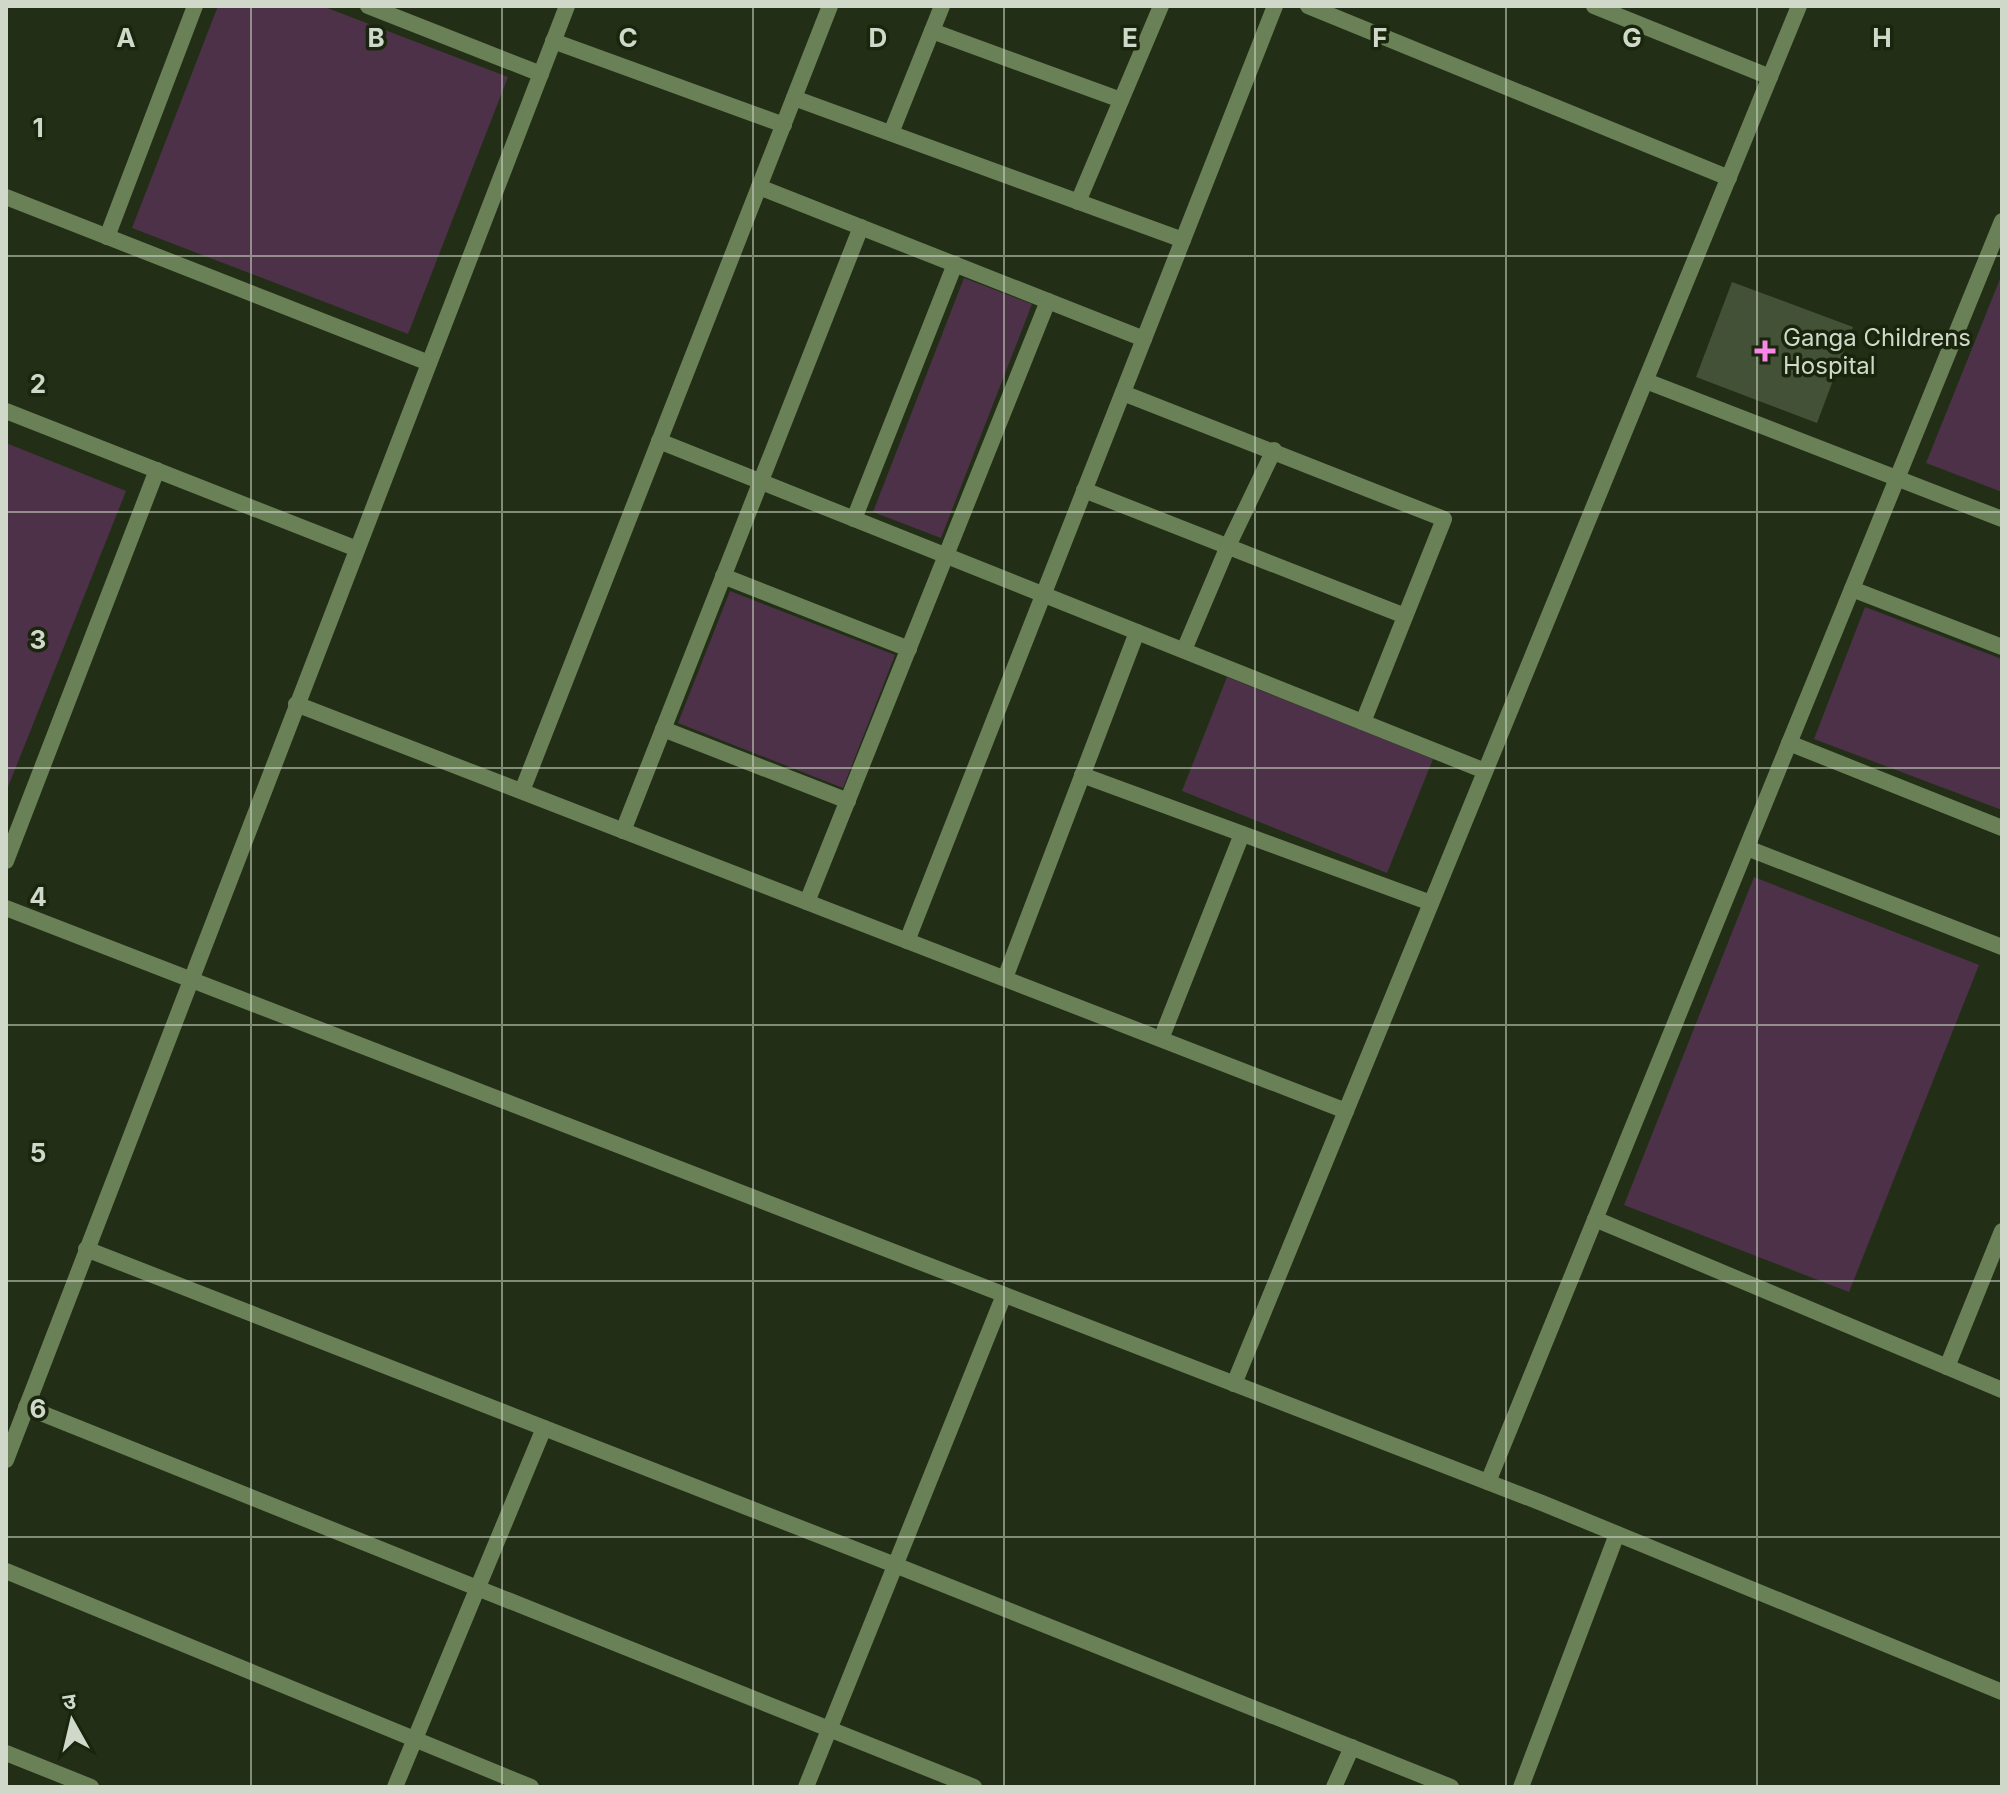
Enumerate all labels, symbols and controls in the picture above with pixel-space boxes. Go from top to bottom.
text: A [116,22,136,53]
text: B [367,22,385,53]
text: C [618,22,638,53]
text: D [869,22,887,53]
text: E [1122,22,1138,53]
text: F [1372,22,1388,53]
text: G [1622,22,1642,53]
text: H [1872,22,1892,53]
text: 1 [32,112,44,143]
place label: Ganga Childrens Hospital [1783,323,1971,380]
marker: Ganga Childrens Hospital [1754,340,1776,362]
text: 2 [30,368,46,399]
text: 3 [30,624,46,655]
text: 4 [29,881,47,912]
text: 5 [30,1137,46,1168]
text: 6 [30,1393,46,1424]
north arrow [32,1681,112,1761]
text: उ [61,1687,79,1715]

